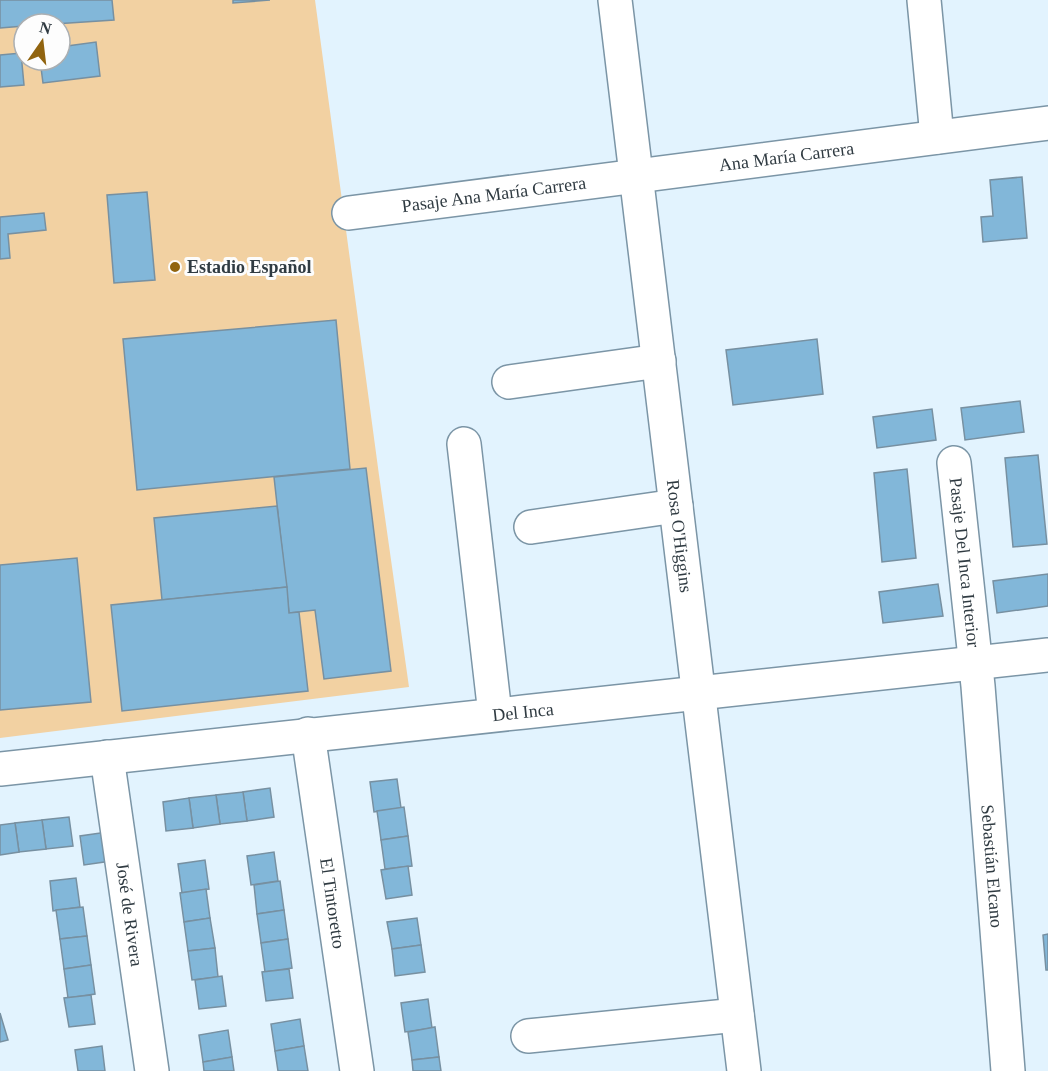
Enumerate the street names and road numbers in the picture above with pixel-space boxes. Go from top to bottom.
street label: Ana María Carrera [718,138,855,175]
street label: Pasaje Ana María Carrera [400,173,587,216]
street label: Pasaje Del Inca Interior [946,477,984,648]
street label: Rosa O'Higgins [663,478,696,594]
street label: Del Inca [491,699,555,725]
street label: Sebastián Elcano [977,804,1007,929]
street label: El Tintoretto [316,856,349,950]
street label: José de Rivera [112,861,147,968]

